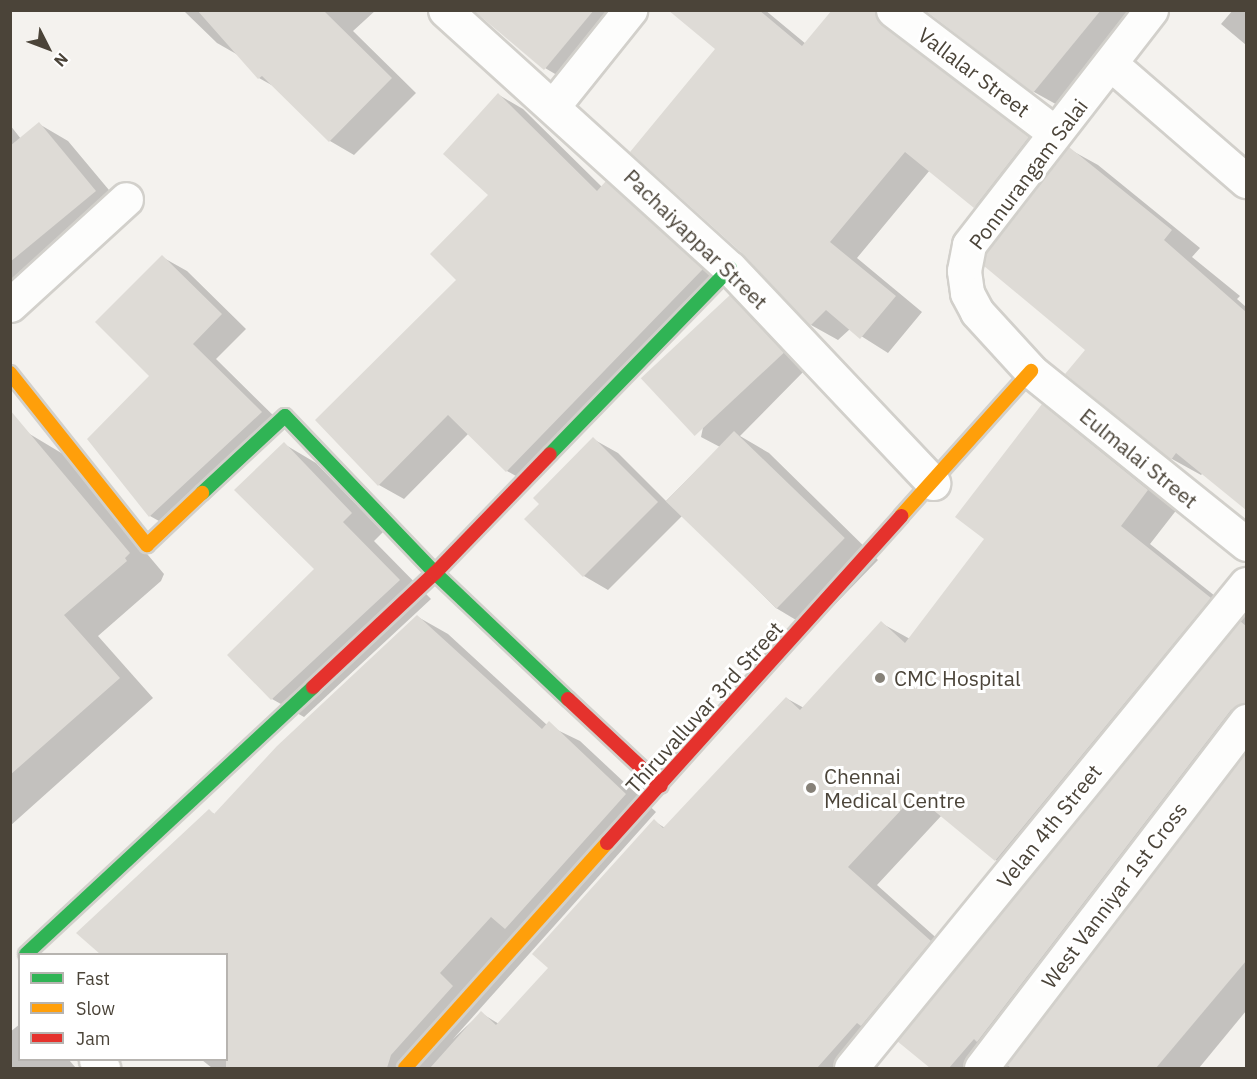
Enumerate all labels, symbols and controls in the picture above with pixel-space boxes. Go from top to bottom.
north arrow [18,18,78,78]
street label: Vallalar Street [913,22,1035,122]
text: N [50,49,73,71]
street label: Ponnurangam Salai [963,94,1093,254]
street label: Pachaiyappar Street [619,164,773,314]
street label: Eulmalai Street [1075,403,1203,513]
street label: Thiruvalluvar 3rd Street [620,616,788,798]
place label: CMC Hospital [894,665,1021,691]
marker: CMC Hospital [871,669,889,687]
street label: Velan 4th Street [991,759,1107,893]
place label: Chennai Medical Centre [824,763,965,813]
marker: Chennai Medical Centre [802,779,820,797]
street label: West Vanniyar 1st Cross [1036,797,1192,993]
legend [18,953,228,1061]
text: Fast [76,967,110,990]
text: Slow [76,997,115,1020]
text: Jam [76,1027,111,1050]

